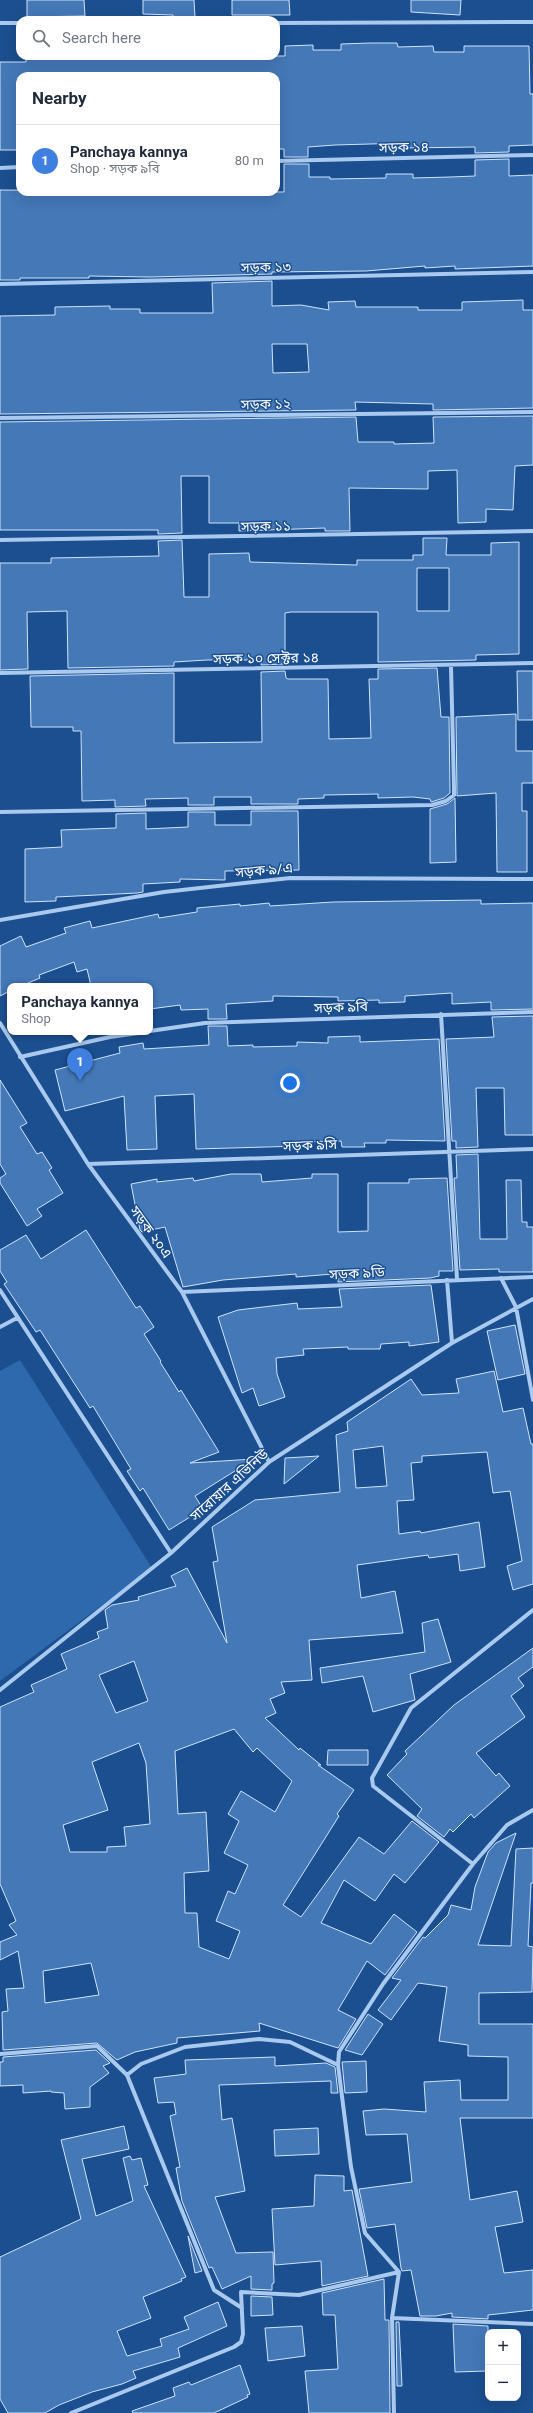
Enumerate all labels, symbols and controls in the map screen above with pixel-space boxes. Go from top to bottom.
search box [16,16,280,60]
icon: search [30,27,52,49]
text: Search here [62,29,141,47]
text: Nearby [32,88,87,108]
street label: সড়ক ১৪ [378,139,429,155]
text: Panchaya kannya [70,143,188,161]
text: 1 [41,153,49,168]
text: 80 m [235,153,264,168]
text: Shop · সড়ক ৯বি [70,161,159,176]
street label: সড়ক ১৩ [240,259,291,275]
street label: সড়ক ১২ [240,396,292,412]
street label: সড়ক ১১ [240,518,291,534]
street label: সড়ক ১০ সেক্টর ১৪ [212,649,319,667]
street label: সড়ক ৯/এ [234,860,293,881]
popup [7,983,153,1035]
text: Panchaya kannya [21,993,139,1011]
street label: সড়ক ৯বি [313,998,369,1016]
text: Shop [21,1011,51,1026]
pin: 1 [67,1048,93,1081]
your location [280,1073,300,1093]
street label: সড়ক ৯সি [282,1136,338,1154]
street label: সড়ক ২০এ [126,1202,175,1261]
street label: সড়ক ৯ডি [328,1264,386,1282]
street label: সারোয়ার এভিনিউ [186,1445,272,1525]
map controls [485,2329,521,2401]
button: + [485,2329,521,2365]
button: − [485,2365,521,2401]

